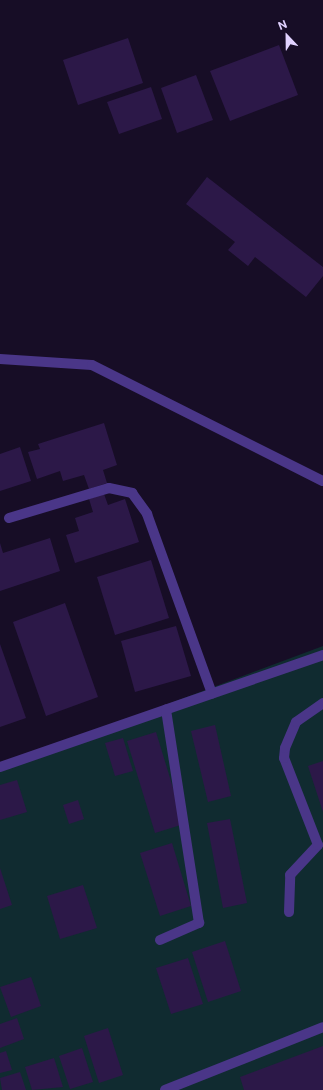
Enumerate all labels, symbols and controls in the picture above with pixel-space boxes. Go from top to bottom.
north arrow [267,16,307,56]
text: N [276,18,289,32]

